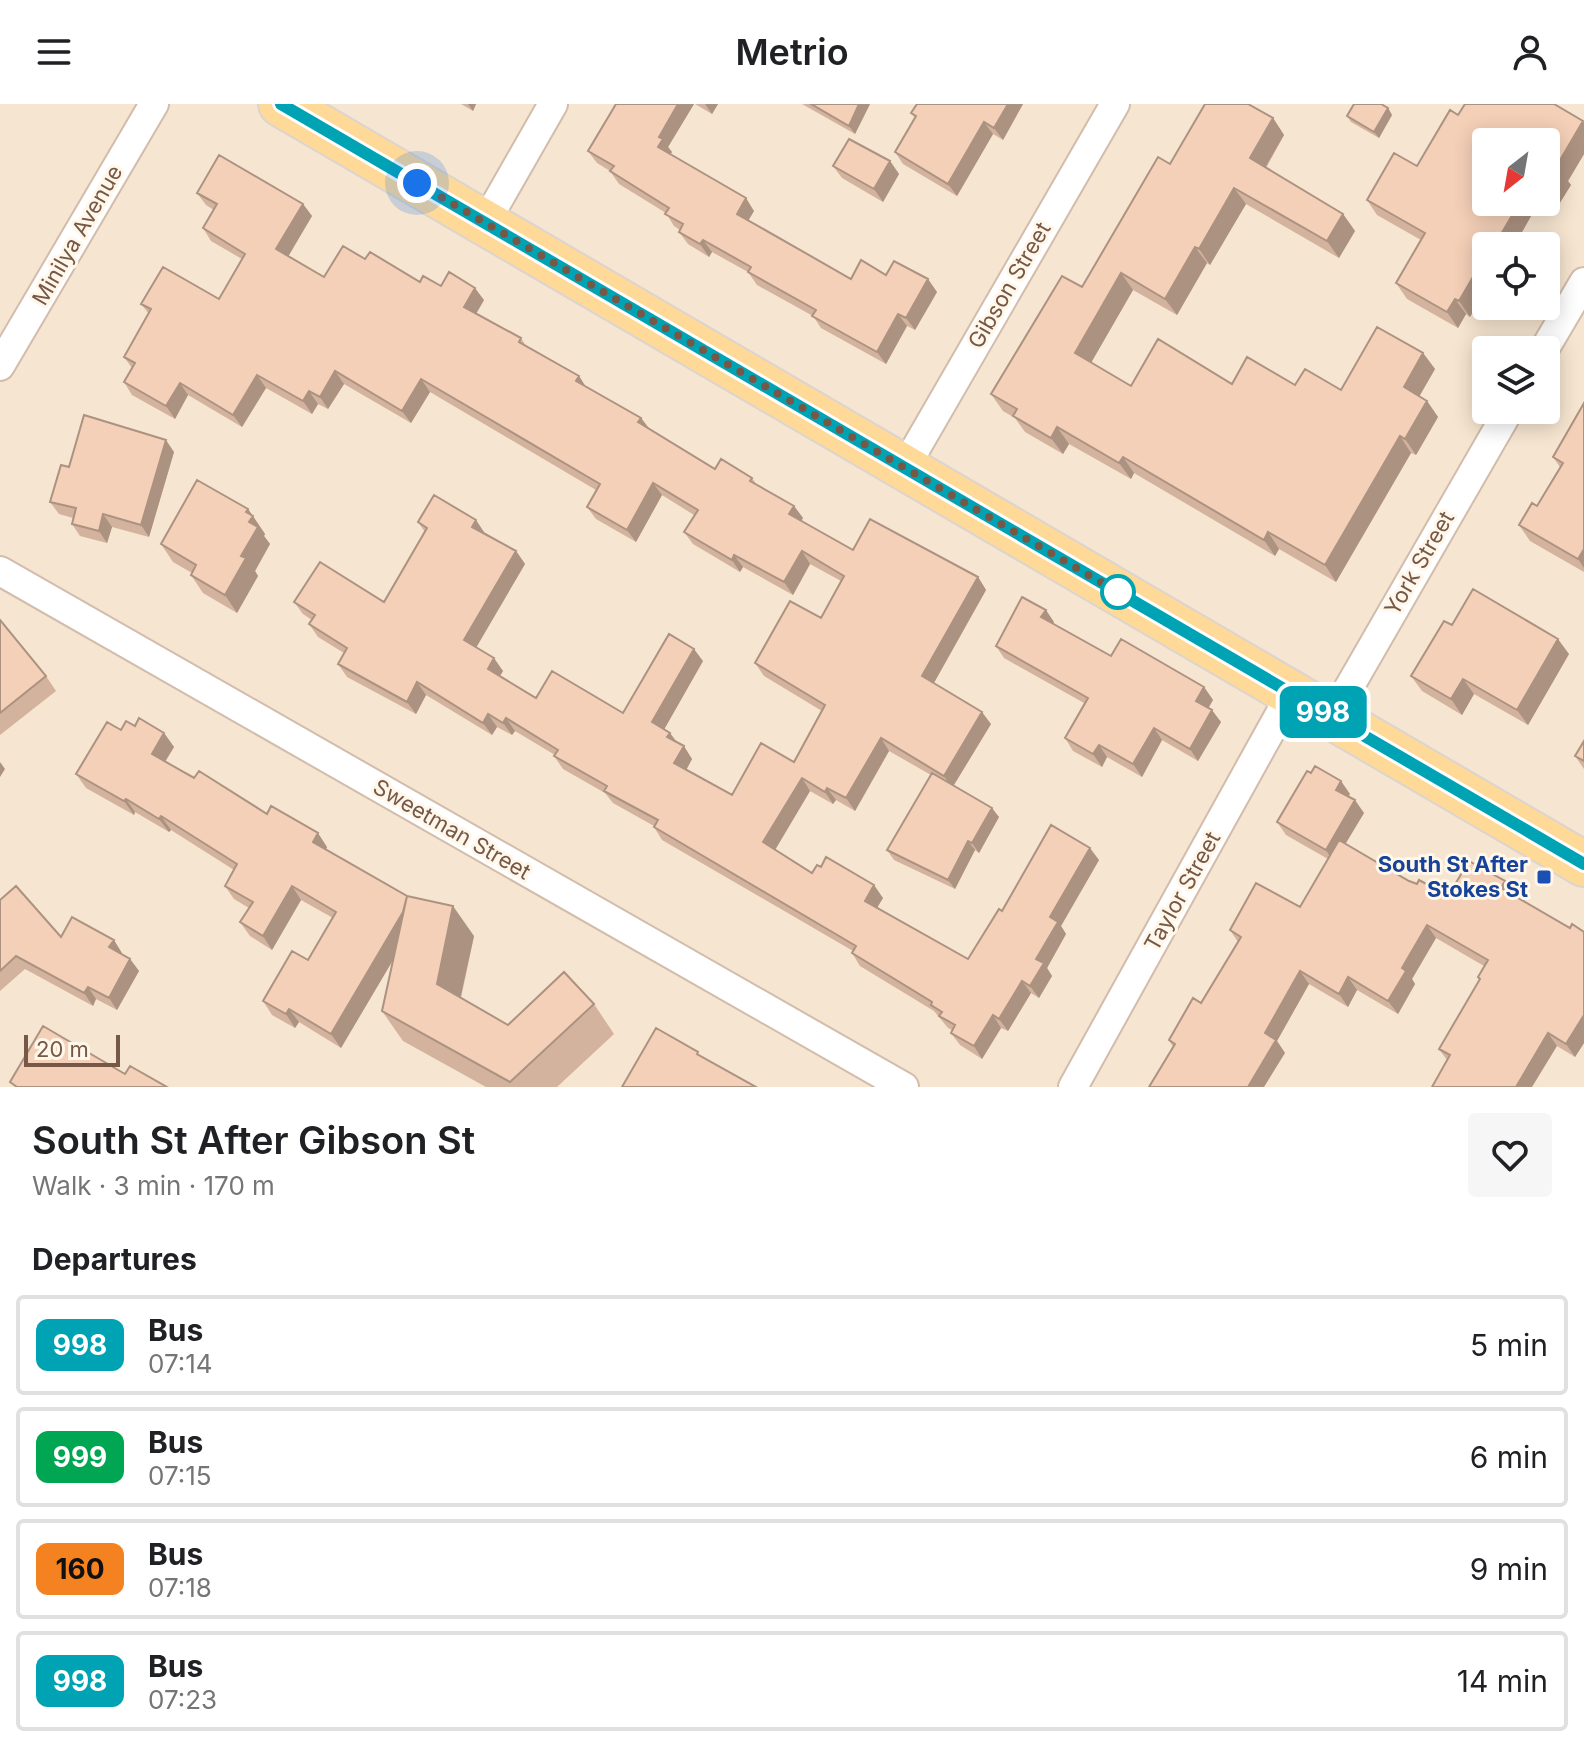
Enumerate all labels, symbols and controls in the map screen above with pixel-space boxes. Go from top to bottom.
icon: menu [32,30,76,74]
text: Metrio [735,30,849,74]
icon: person [1508,30,1552,74]
north arrow [1472,128,1560,216]
map controls [1472,128,1560,424]
street label: Minilya Avenue [26,160,128,310]
your location [397,163,437,203]
street label: Gibson Street [962,217,1056,353]
button: locate [1472,232,1560,320]
button: layers [1472,336,1560,424]
street label: York Street [1379,507,1459,619]
unlabelled marker [1101,575,1135,609]
line badge: 998 [1277,686,1369,738]
text: 998 [1296,695,1350,729]
street label: Sweetman Street [369,773,535,885]
street label: Taylor Street [1139,827,1225,955]
place label: South St After Stokes St [1378,851,1528,902]
marker: South St After Stokes St [1535,868,1553,886]
scale bar [24,1031,120,1067]
text: 20 m [36,1036,89,1062]
button: heart [1468,1113,1552,1197]
text: South St After Gibson St [32,1117,475,1163]
text: Walk · 3 min · 170 m [32,1170,275,1201]
text: Departures [32,1241,197,1277]
text: Bus [148,1312,203,1348]
text: 5 min [1470,1327,1548,1363]
text: 998 [53,1328,107,1362]
text: 07:14 [148,1348,213,1379]
text: Bus [148,1424,203,1460]
text: 6 min [1470,1439,1548,1475]
text: 999 [53,1440,107,1474]
text: 07:15 [148,1460,212,1491]
text: Bus [148,1536,203,1572]
text: 9 min [1470,1551,1548,1587]
text: 160 [55,1552,105,1586]
text: 07:18 [148,1572,212,1603]
text: Bus [148,1648,203,1684]
text: 14 min [1457,1663,1548,1699]
text: 998 [53,1664,107,1698]
text: 07:23 [148,1684,217,1715]

